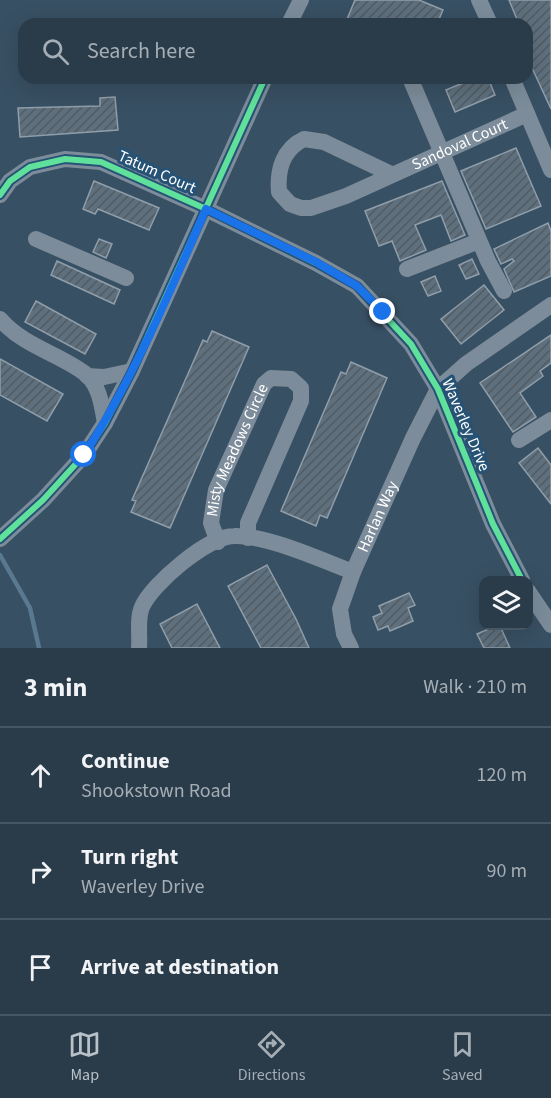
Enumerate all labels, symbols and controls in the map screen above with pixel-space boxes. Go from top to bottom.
search box [18,18,533,84]
icon: search [39,35,72,68]
text: Search here [87,35,195,67]
street label: Sandoval Court [408,113,512,176]
street label: Tatum Court [114,145,200,199]
route end [369,298,395,324]
street label: Waverley Drive [437,375,495,475]
street label: Misty Meadows Circle [201,380,274,518]
route start [70,441,96,467]
street label: Harlan Way [352,477,404,556]
map controls [479,576,533,630]
button: layers [479,576,533,630]
text: 3 min [24,669,87,706]
text: Walk · 210 m [423,673,527,701]
text: Continue [81,745,170,777]
icon: ahead [24,759,57,792]
text: 120 m [477,761,527,789]
text: Shookstown Road [81,777,232,805]
text: Turn right [81,841,178,873]
icon: right [24,855,57,888]
text: 90 m [487,857,527,885]
text: Waverley Drive [81,873,204,901]
icon: arrive [24,951,57,984]
text: Arrive at destination [81,951,279,983]
tab: Map [68,1028,101,1086]
tab: Directions [238,1028,305,1086]
tab: Saved [442,1028,483,1086]

